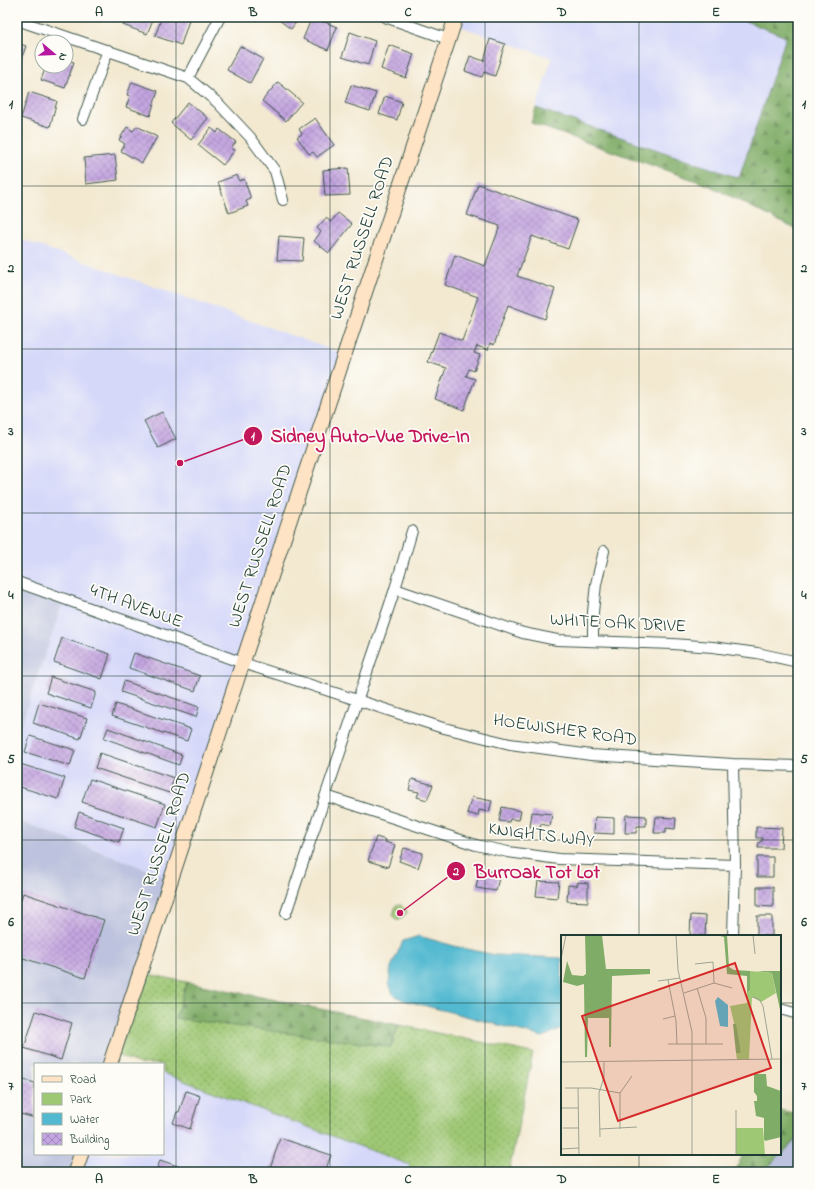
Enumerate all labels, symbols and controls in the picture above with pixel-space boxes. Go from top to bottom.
text: A [95,3,103,22]
text: B [248,3,258,22]
text: C [404,3,412,22]
text: D [556,3,567,22]
text: E [712,3,720,22]
north arrow [34,34,74,74]
text: N [54,51,71,63]
text: 1 [9,95,14,114]
text: 1 [802,95,807,114]
street label: WEST RUSSELL ROAD [324,153,402,323]
text: 2 [7,259,15,278]
text: 2 [800,259,808,278]
callout: Sidney Auto-Vue Drive-In [243,420,478,451]
text: 3 [7,422,14,441]
text: 3 [800,422,807,441]
text: Sidney Auto-Vue Drive-In [270,424,470,453]
text: 1 [251,428,255,446]
street label: WEST RUSSELL ROAD [222,461,300,631]
street label: 4TH AVENUE [86,578,186,636]
text: 4 [7,586,14,605]
text: 4 [800,586,807,605]
street label: WHITE OAK DRIVE [549,607,687,641]
street label: HOEWISHER ROAD [491,708,639,754]
text: 5 [7,750,15,769]
text: 5 [800,750,808,769]
street label: WEST RUSSELL ROAD [121,769,199,939]
street label: KNIGHTS WAY [487,817,596,855]
callout: BurrOak Tot Lot [446,856,608,887]
text: BurrOak Tot Lot [473,860,600,887]
text: 2 [452,863,459,881]
text: 6 [7,913,14,932]
text: 6 [800,913,807,932]
inset map [561,935,781,1155]
legend [34,1063,164,1155]
text: Road [70,1071,96,1089]
text: 7 [8,1077,14,1096]
text: 7 [801,1077,807,1096]
text: Park [70,1091,92,1109]
text: Water [70,1111,99,1129]
text: Building [69,1131,109,1150]
text: A [95,1170,103,1189]
text: B [248,1170,258,1189]
text: C [404,1170,412,1189]
text: D [556,1170,567,1189]
text: E [712,1170,720,1189]

